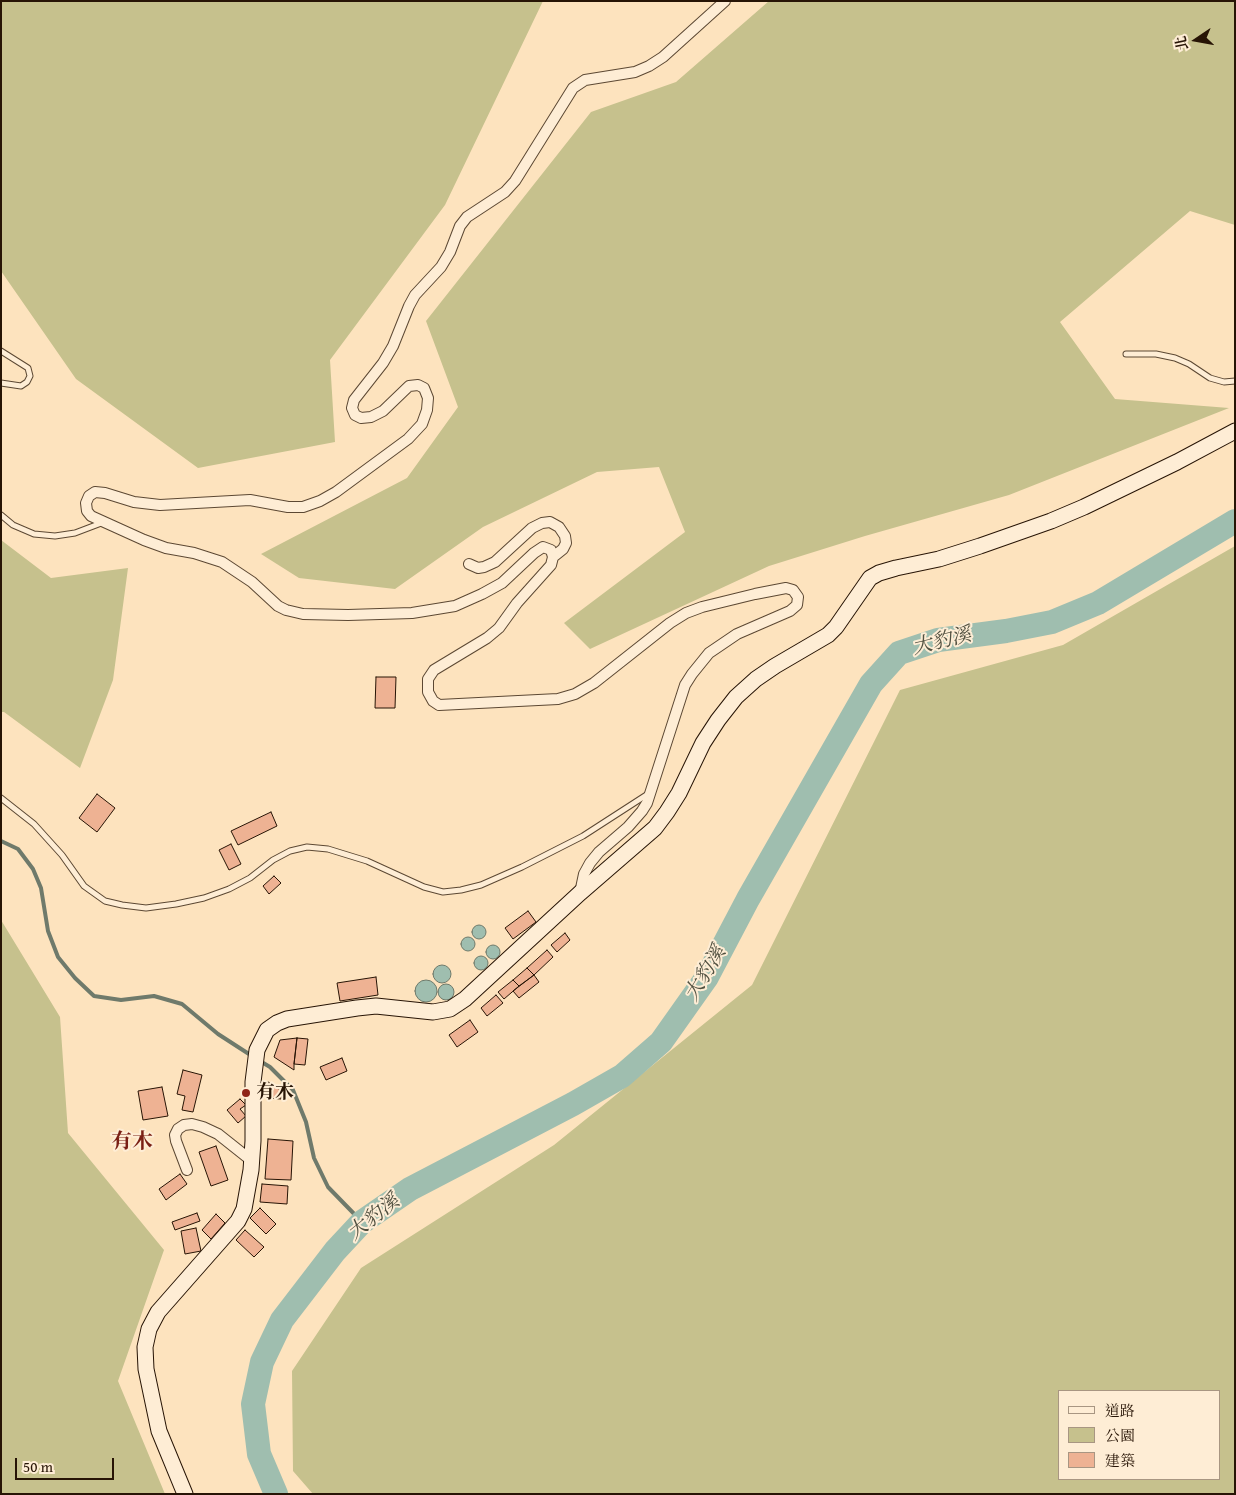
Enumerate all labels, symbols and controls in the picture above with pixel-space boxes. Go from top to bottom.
north arrow [1171,15,1221,65]
text: 北 [1170,34,1193,52]
water label: 大豹溪 [910,623,974,661]
water label: 大豹溪 [680,942,732,1006]
place label: 有木 [256,1082,294,1104]
marker: 有木 [240,1087,252,1099]
district label: 有木 [111,1130,153,1156]
water label: 大豹溪 [343,1190,405,1246]
legend [1058,1390,1221,1480]
text: 道路 [1105,1400,1135,1421]
text: 公園 [1105,1425,1135,1446]
scale bar [18,1448,116,1480]
text: 建築 [1105,1450,1135,1471]
text: 50 m [23,1456,53,1477]

